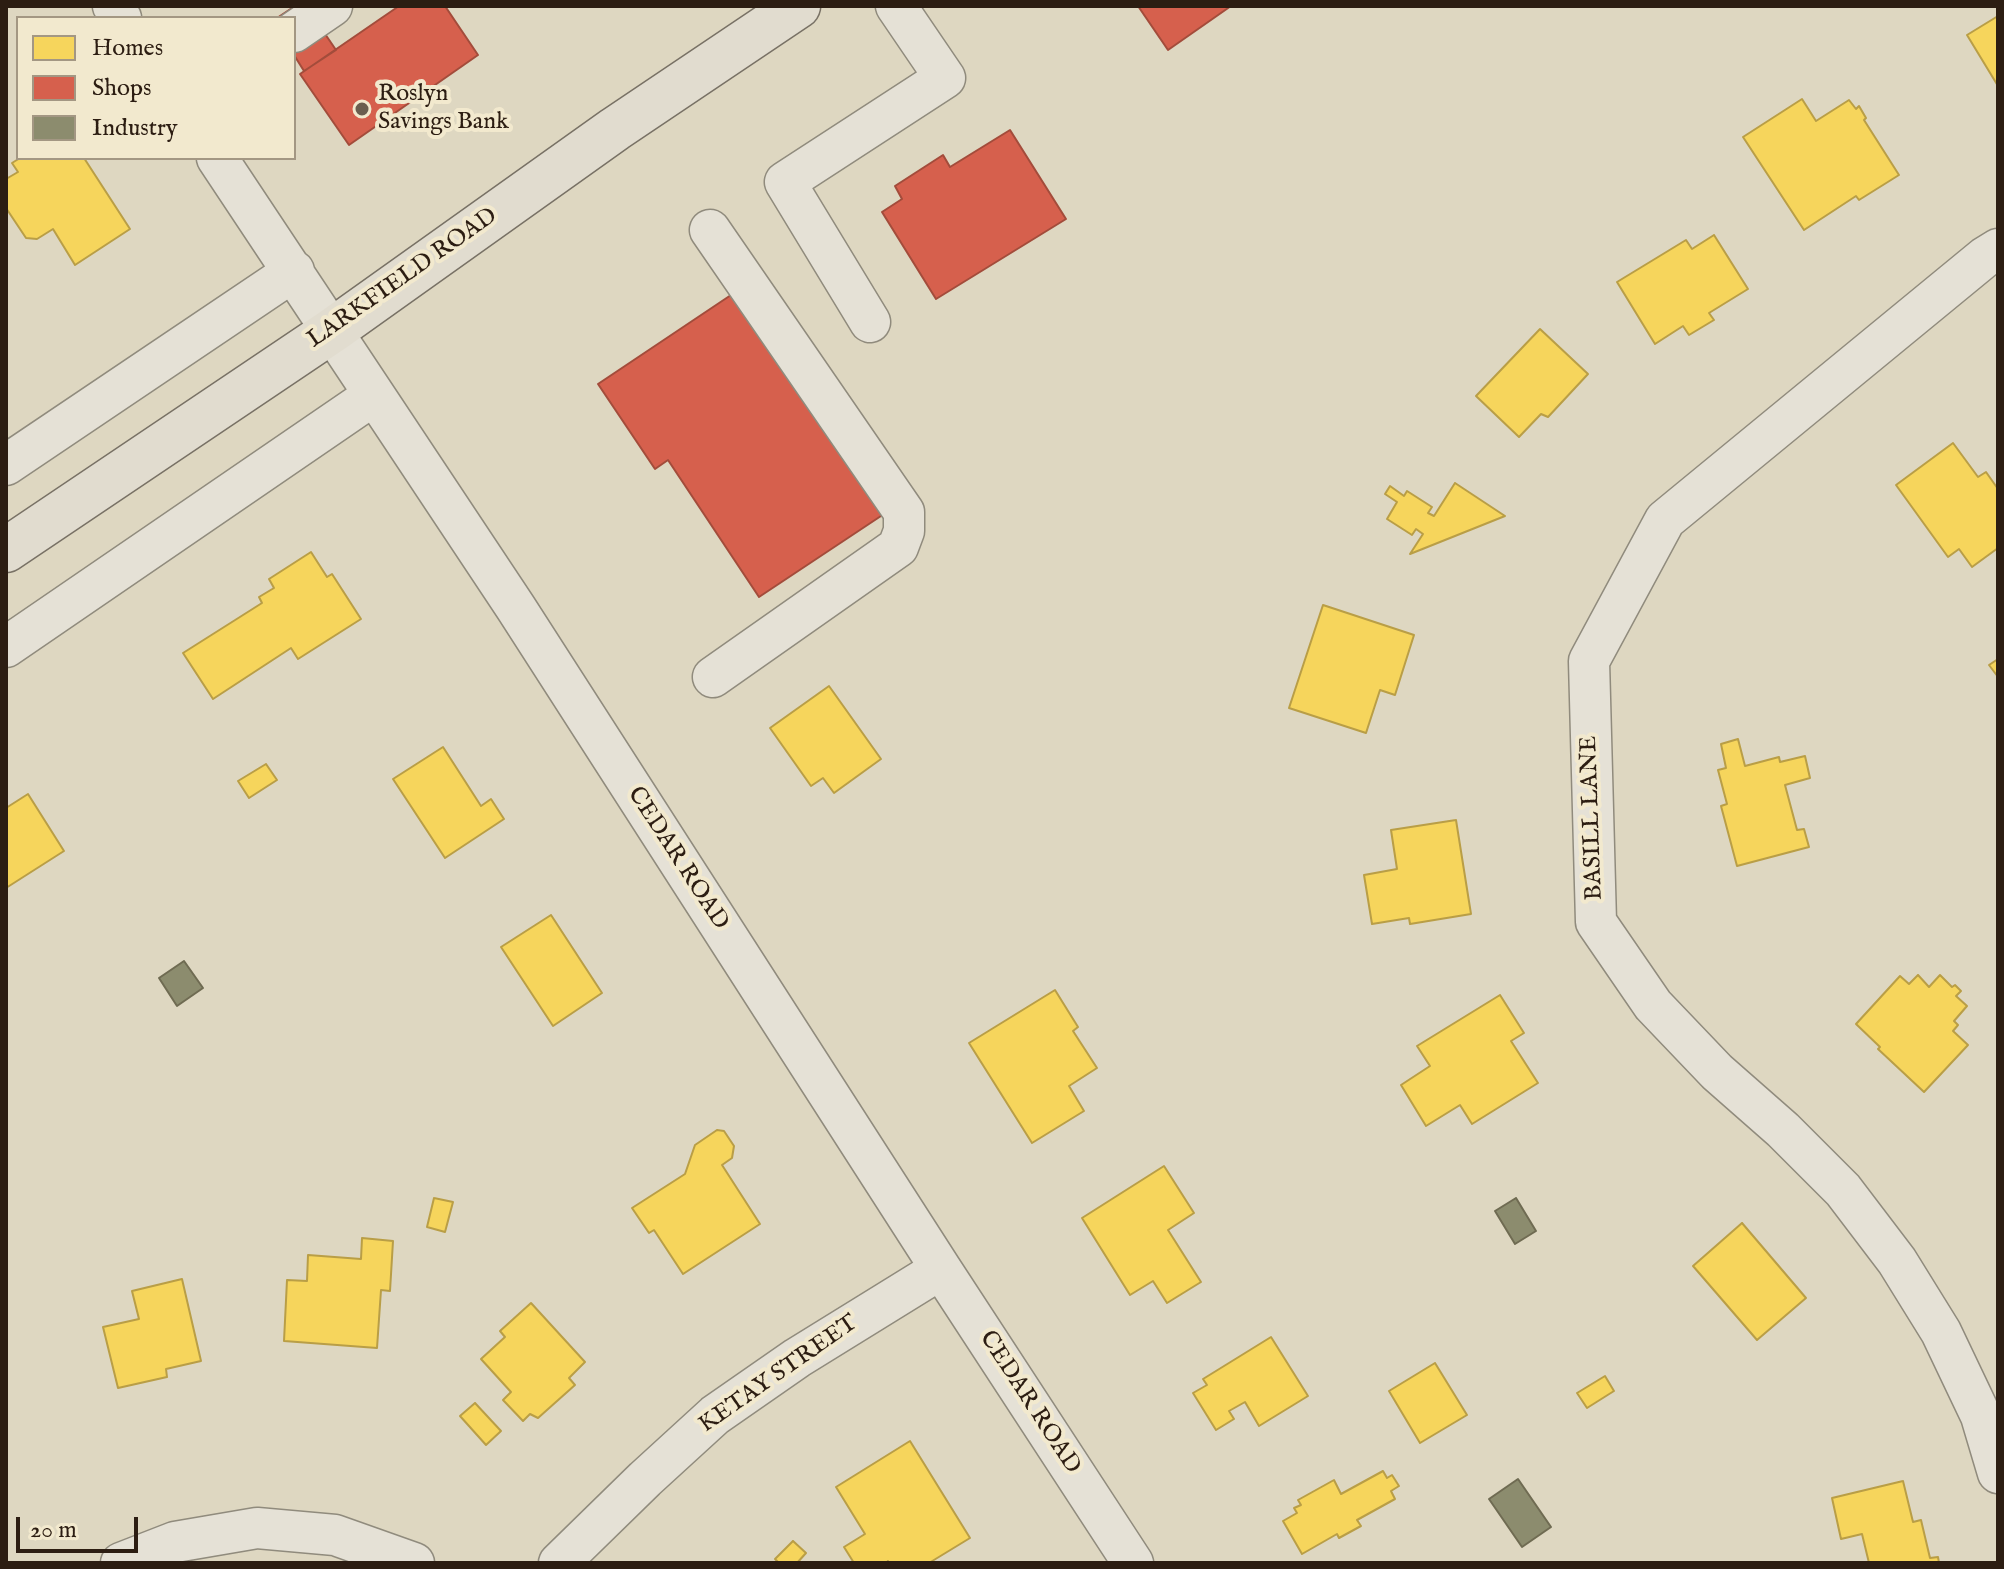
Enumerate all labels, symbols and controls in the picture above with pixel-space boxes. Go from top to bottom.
legend [16,16,296,160]
text: Homes [92,33,163,64]
text: Shops [92,73,151,104]
place label: Roslyn Savings Bank [378,81,509,137]
marker: Roslyn Savings Bank [353,100,371,118]
text: Industry [92,113,178,144]
street label: LARKFIELD ROAD [303,203,503,355]
street label: BASILL LANE [1576,735,1610,901]
street label: CEDAR ROAD [620,782,734,936]
street label: KETAY STREET [694,1310,864,1440]
street label: CEDAR ROAD [972,1326,1086,1480]
scale bar [20,1501,142,1551]
text: 20 m [30,1515,77,1546]

